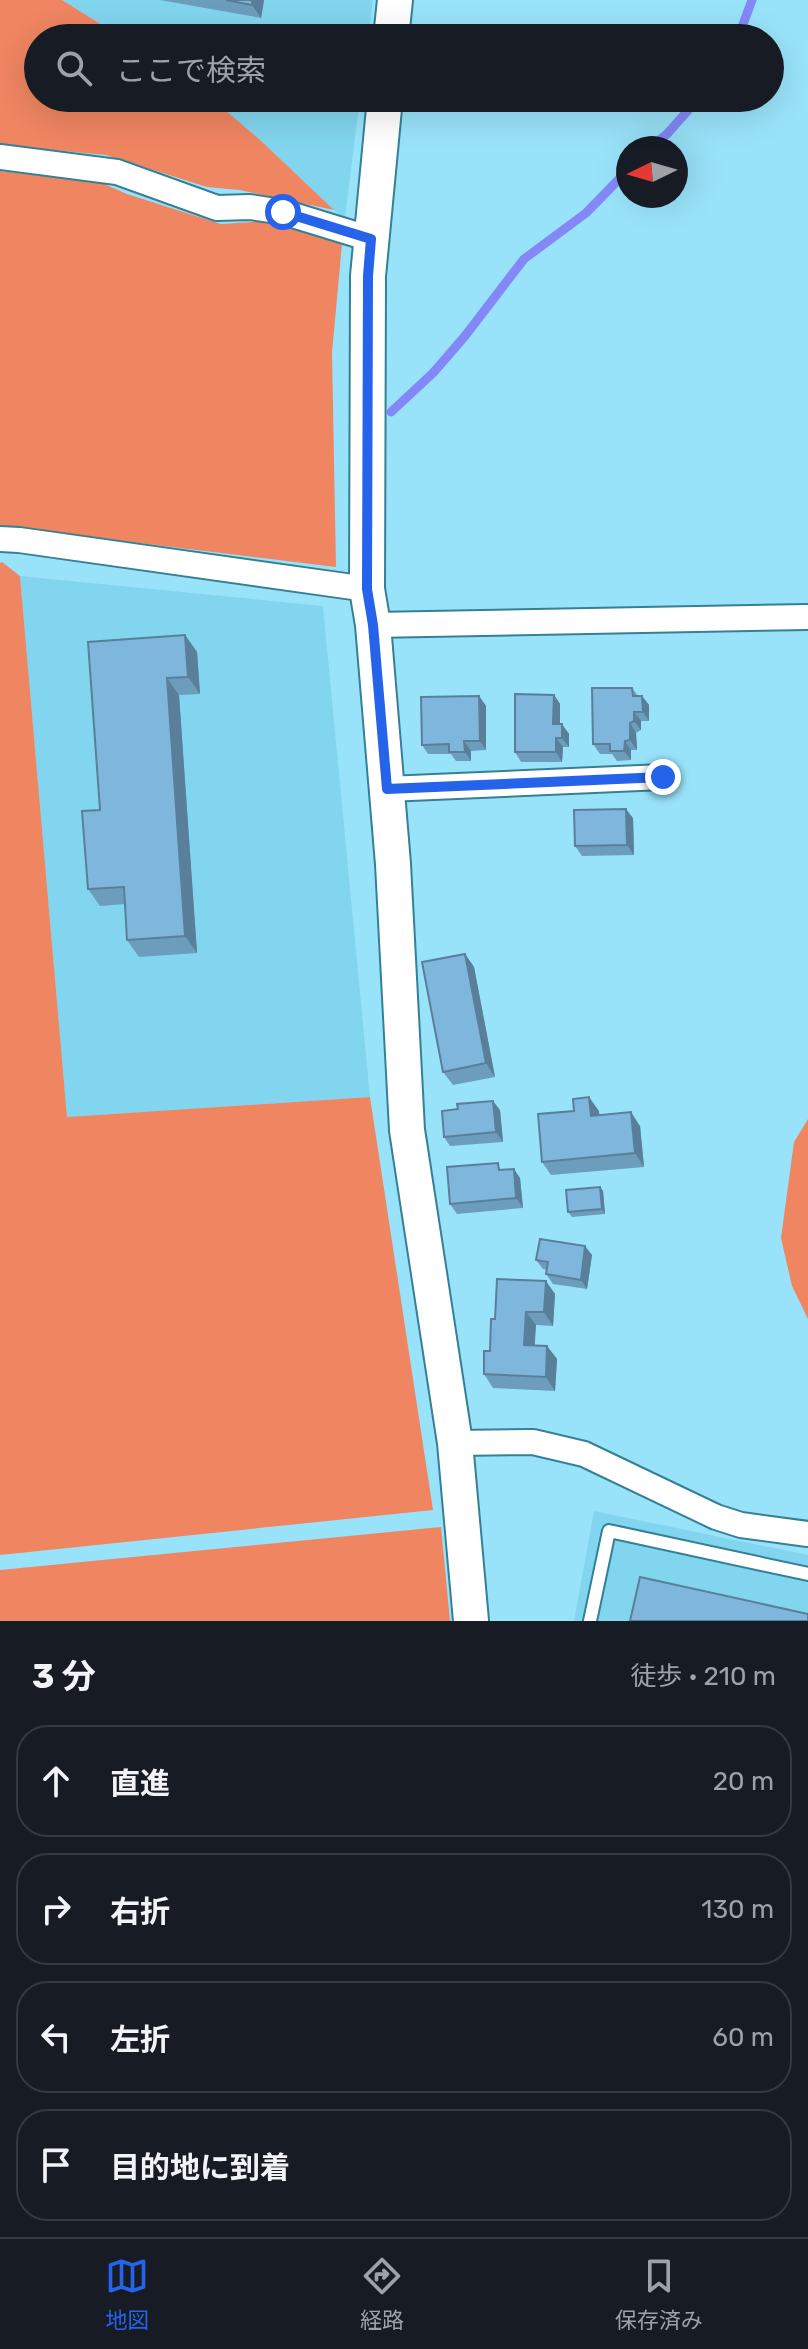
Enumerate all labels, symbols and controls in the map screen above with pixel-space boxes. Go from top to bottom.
search box [24,24,784,112]
icon: search [52,46,96,90]
text: ここで検索 [116,53,266,89]
north arrow [616,136,688,208]
route start [265,194,301,230]
route end [645,759,681,795]
text: 3 分 [32,1656,96,1697]
text: 徒歩 · 210 m [630,1661,776,1692]
icon: ahead [34,1759,78,1803]
text: 直進 [110,1766,170,1802]
text: 20 m [713,1766,774,1797]
icon: right [34,1887,78,1931]
text: 右折 [110,1894,170,1930]
text: 130 m [701,1894,774,1925]
icon: left [34,2015,78,2059]
text: 左折 [110,2022,170,2058]
text: 60 m [712,2022,774,2053]
icon: arrive [34,2143,78,2187]
text: 目的地に到着 [110,2150,290,2186]
tab: 地図 [105,2254,149,2334]
tab: 経路 [360,2254,404,2334]
tab: 保存済み [615,2254,703,2334]

